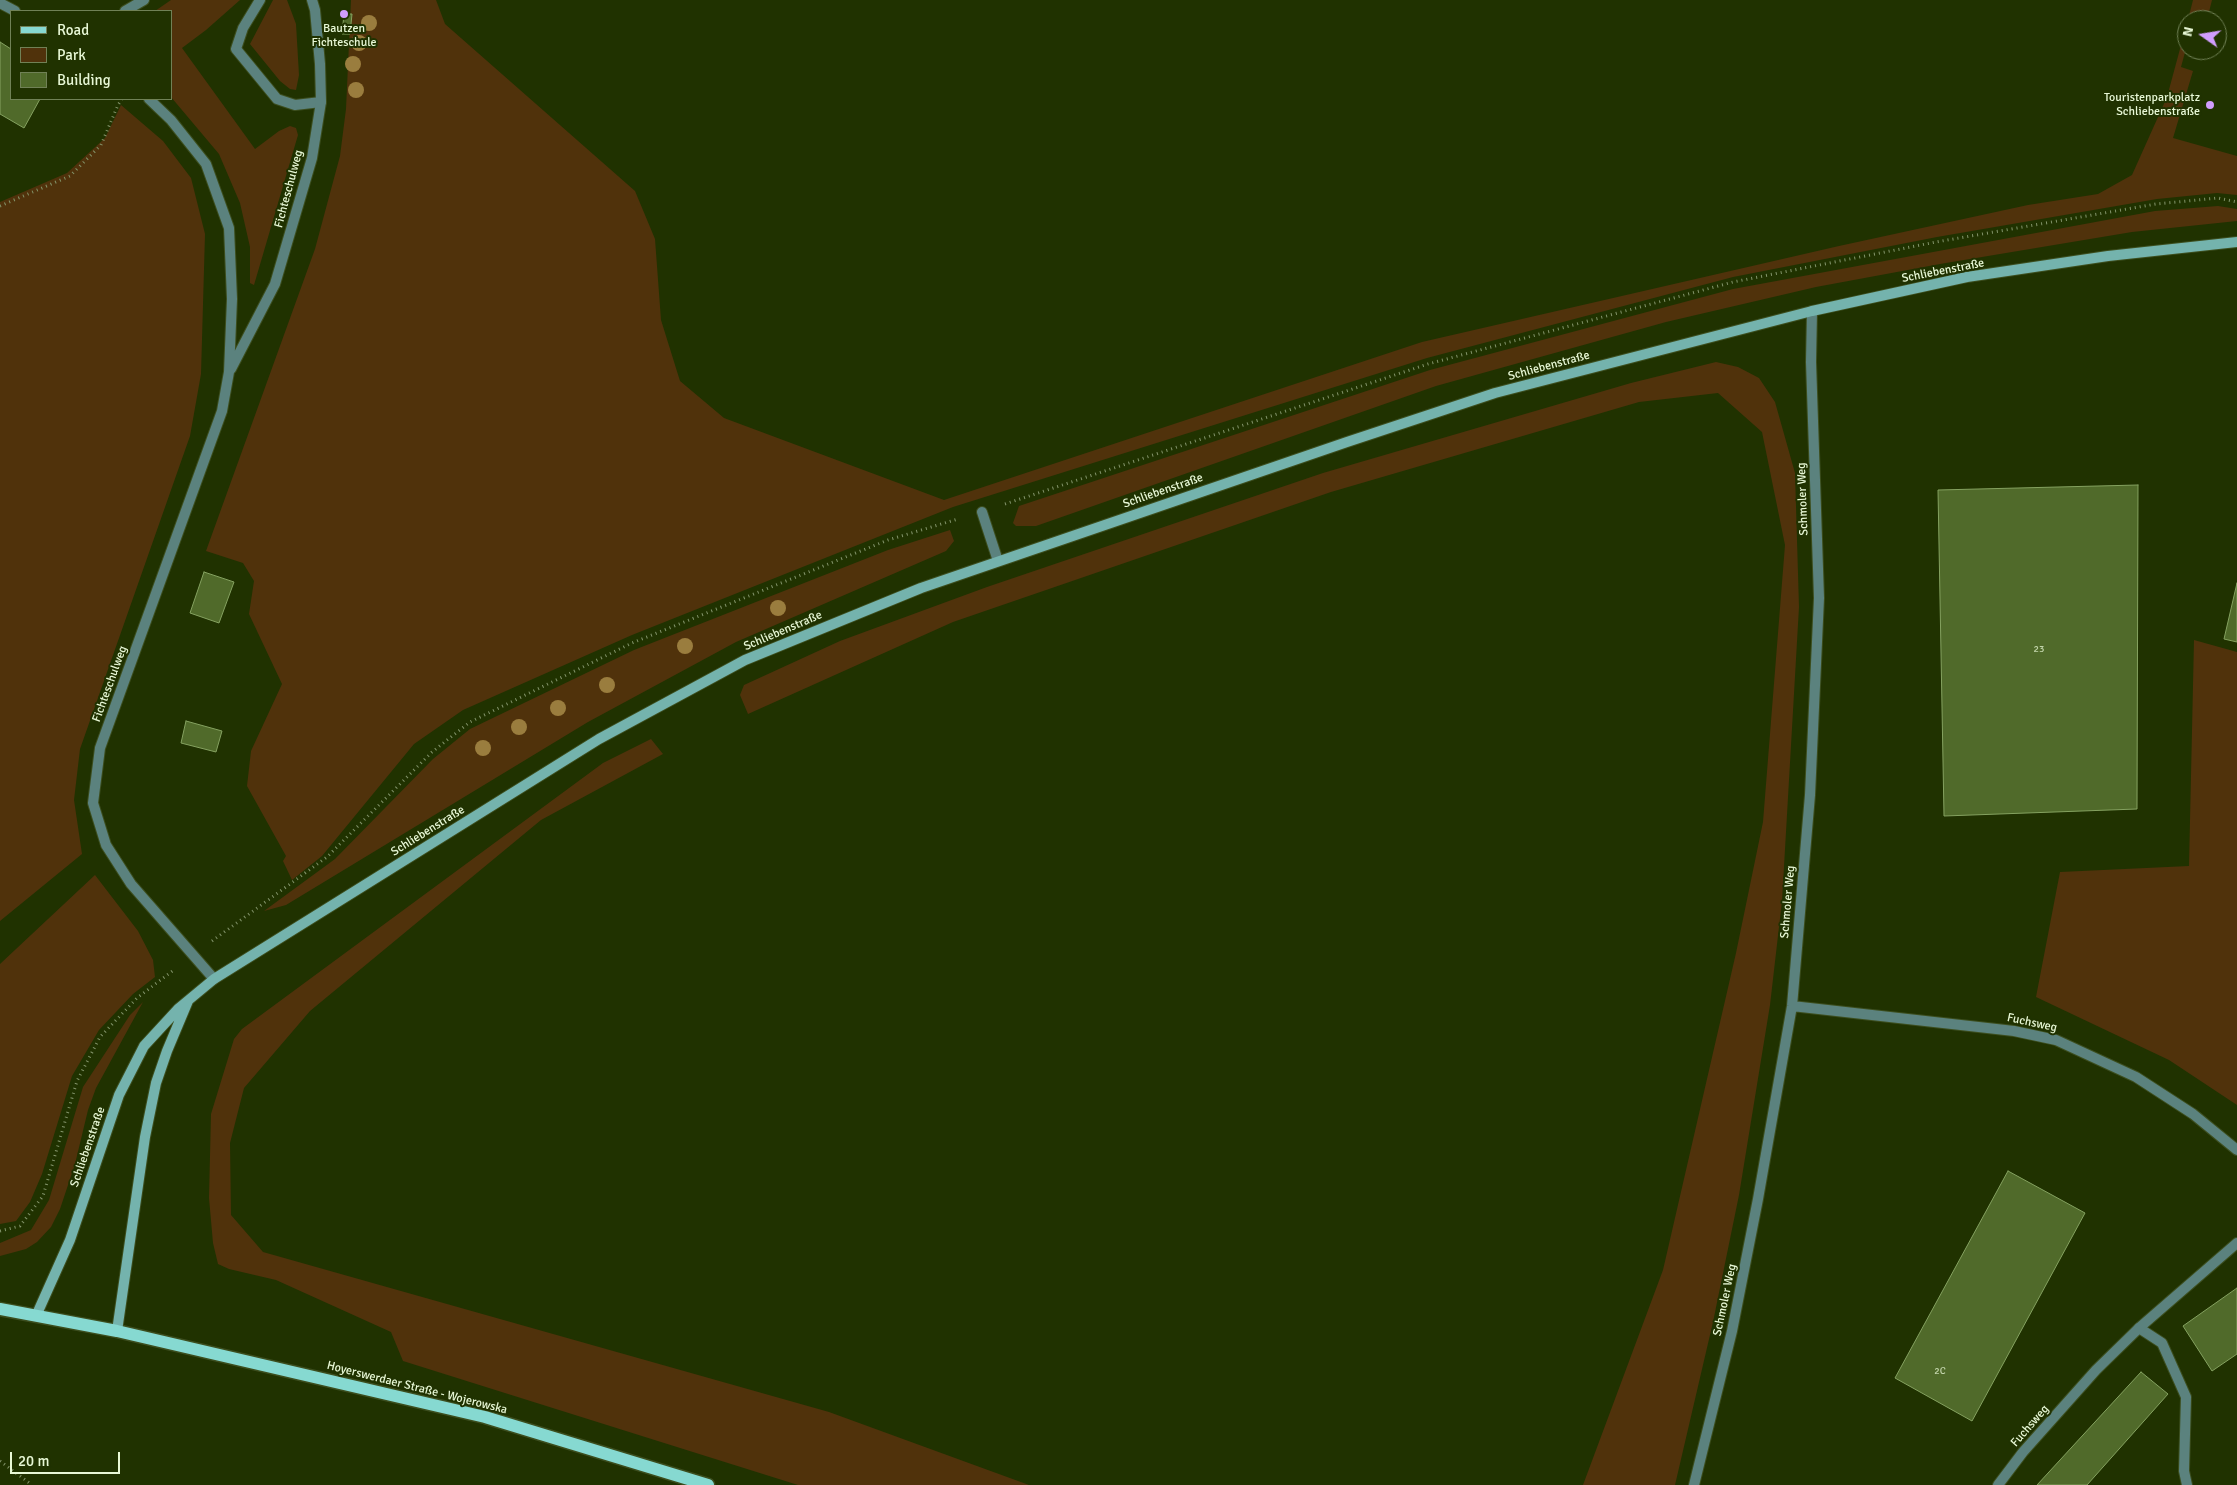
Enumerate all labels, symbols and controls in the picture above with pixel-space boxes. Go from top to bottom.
marker: Bautzen Fichteschule [338,8,350,20]
legend [10,10,172,100]
north arrow [2177,10,2227,60]
text: Road [57,21,89,39]
place label: Bautzen Fichteschule [311,22,377,50]
text: N [2178,25,2197,38]
text: Park [57,46,86,64]
text: Building [57,71,111,89]
place label: Touristenparkplatz Schliebenstraße [2104,91,2200,119]
marker: Touristenparkplatz Schliebenstraße [2204,99,2216,111]
street label: Fichteschulweg [272,148,306,230]
street label: Schliebenstraße [1900,256,1986,286]
street label: Schliebenstraße [1507,348,1591,384]
street label: Schmoler Weg [1795,462,1811,536]
street label: Schliebenstraße [1121,471,1205,511]
street label: Schliebenstraße [742,608,824,654]
house number: 23 [2034,643,2044,655]
street label: Fichteschulweg [90,644,130,724]
street label: Schliebenstraße [389,803,467,859]
street label: Schmoler Weg [1778,865,1798,939]
street label: Fuchsweg [2006,1011,2058,1035]
street label: Schliebenstraße [68,1105,108,1189]
street label: Schmoler Weg [1710,1263,1740,1337]
street label: Hoyerswerdaer Straße - Wojerowska [325,1359,509,1417]
house number: 2C [1934,1365,1946,1377]
street label: Fuchsweg [2008,1402,2052,1450]
scale bar [12,1442,122,1474]
text: 20 m [18,1452,49,1470]

